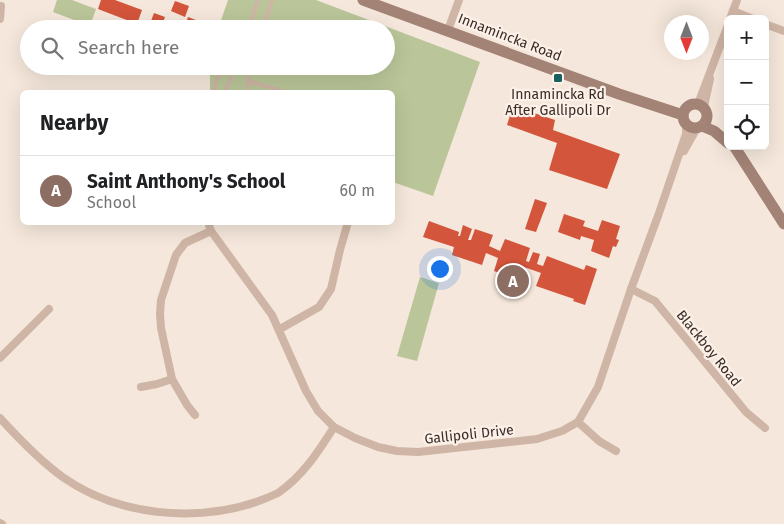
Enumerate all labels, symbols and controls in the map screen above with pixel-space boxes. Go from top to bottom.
street label: Innamincka Road [456,10,564,65]
north arrow [664,15,709,60]
map controls [724,15,769,150]
button: + [724,15,769,60]
search box [20,20,395,75]
icon: search [38,34,66,62]
text: Search here [78,36,179,59]
button: − [724,60,769,105]
marker: Innamincka Rd After Gallipoli Dr [552,72,564,84]
place label: Innamincka Rd After Gallipoli Dr [505,86,611,119]
button: locate [724,105,769,150]
text: Nearby [40,110,108,136]
text: Saint Anthony's School [87,170,285,193]
text: A [51,181,61,200]
text: 60 m [340,181,375,200]
text: School [87,193,136,212]
your location [427,256,453,282]
pin: A [497,262,529,300]
street label: Blackboy Road [673,307,745,390]
street label: Gallipoli Drive [424,421,514,448]

